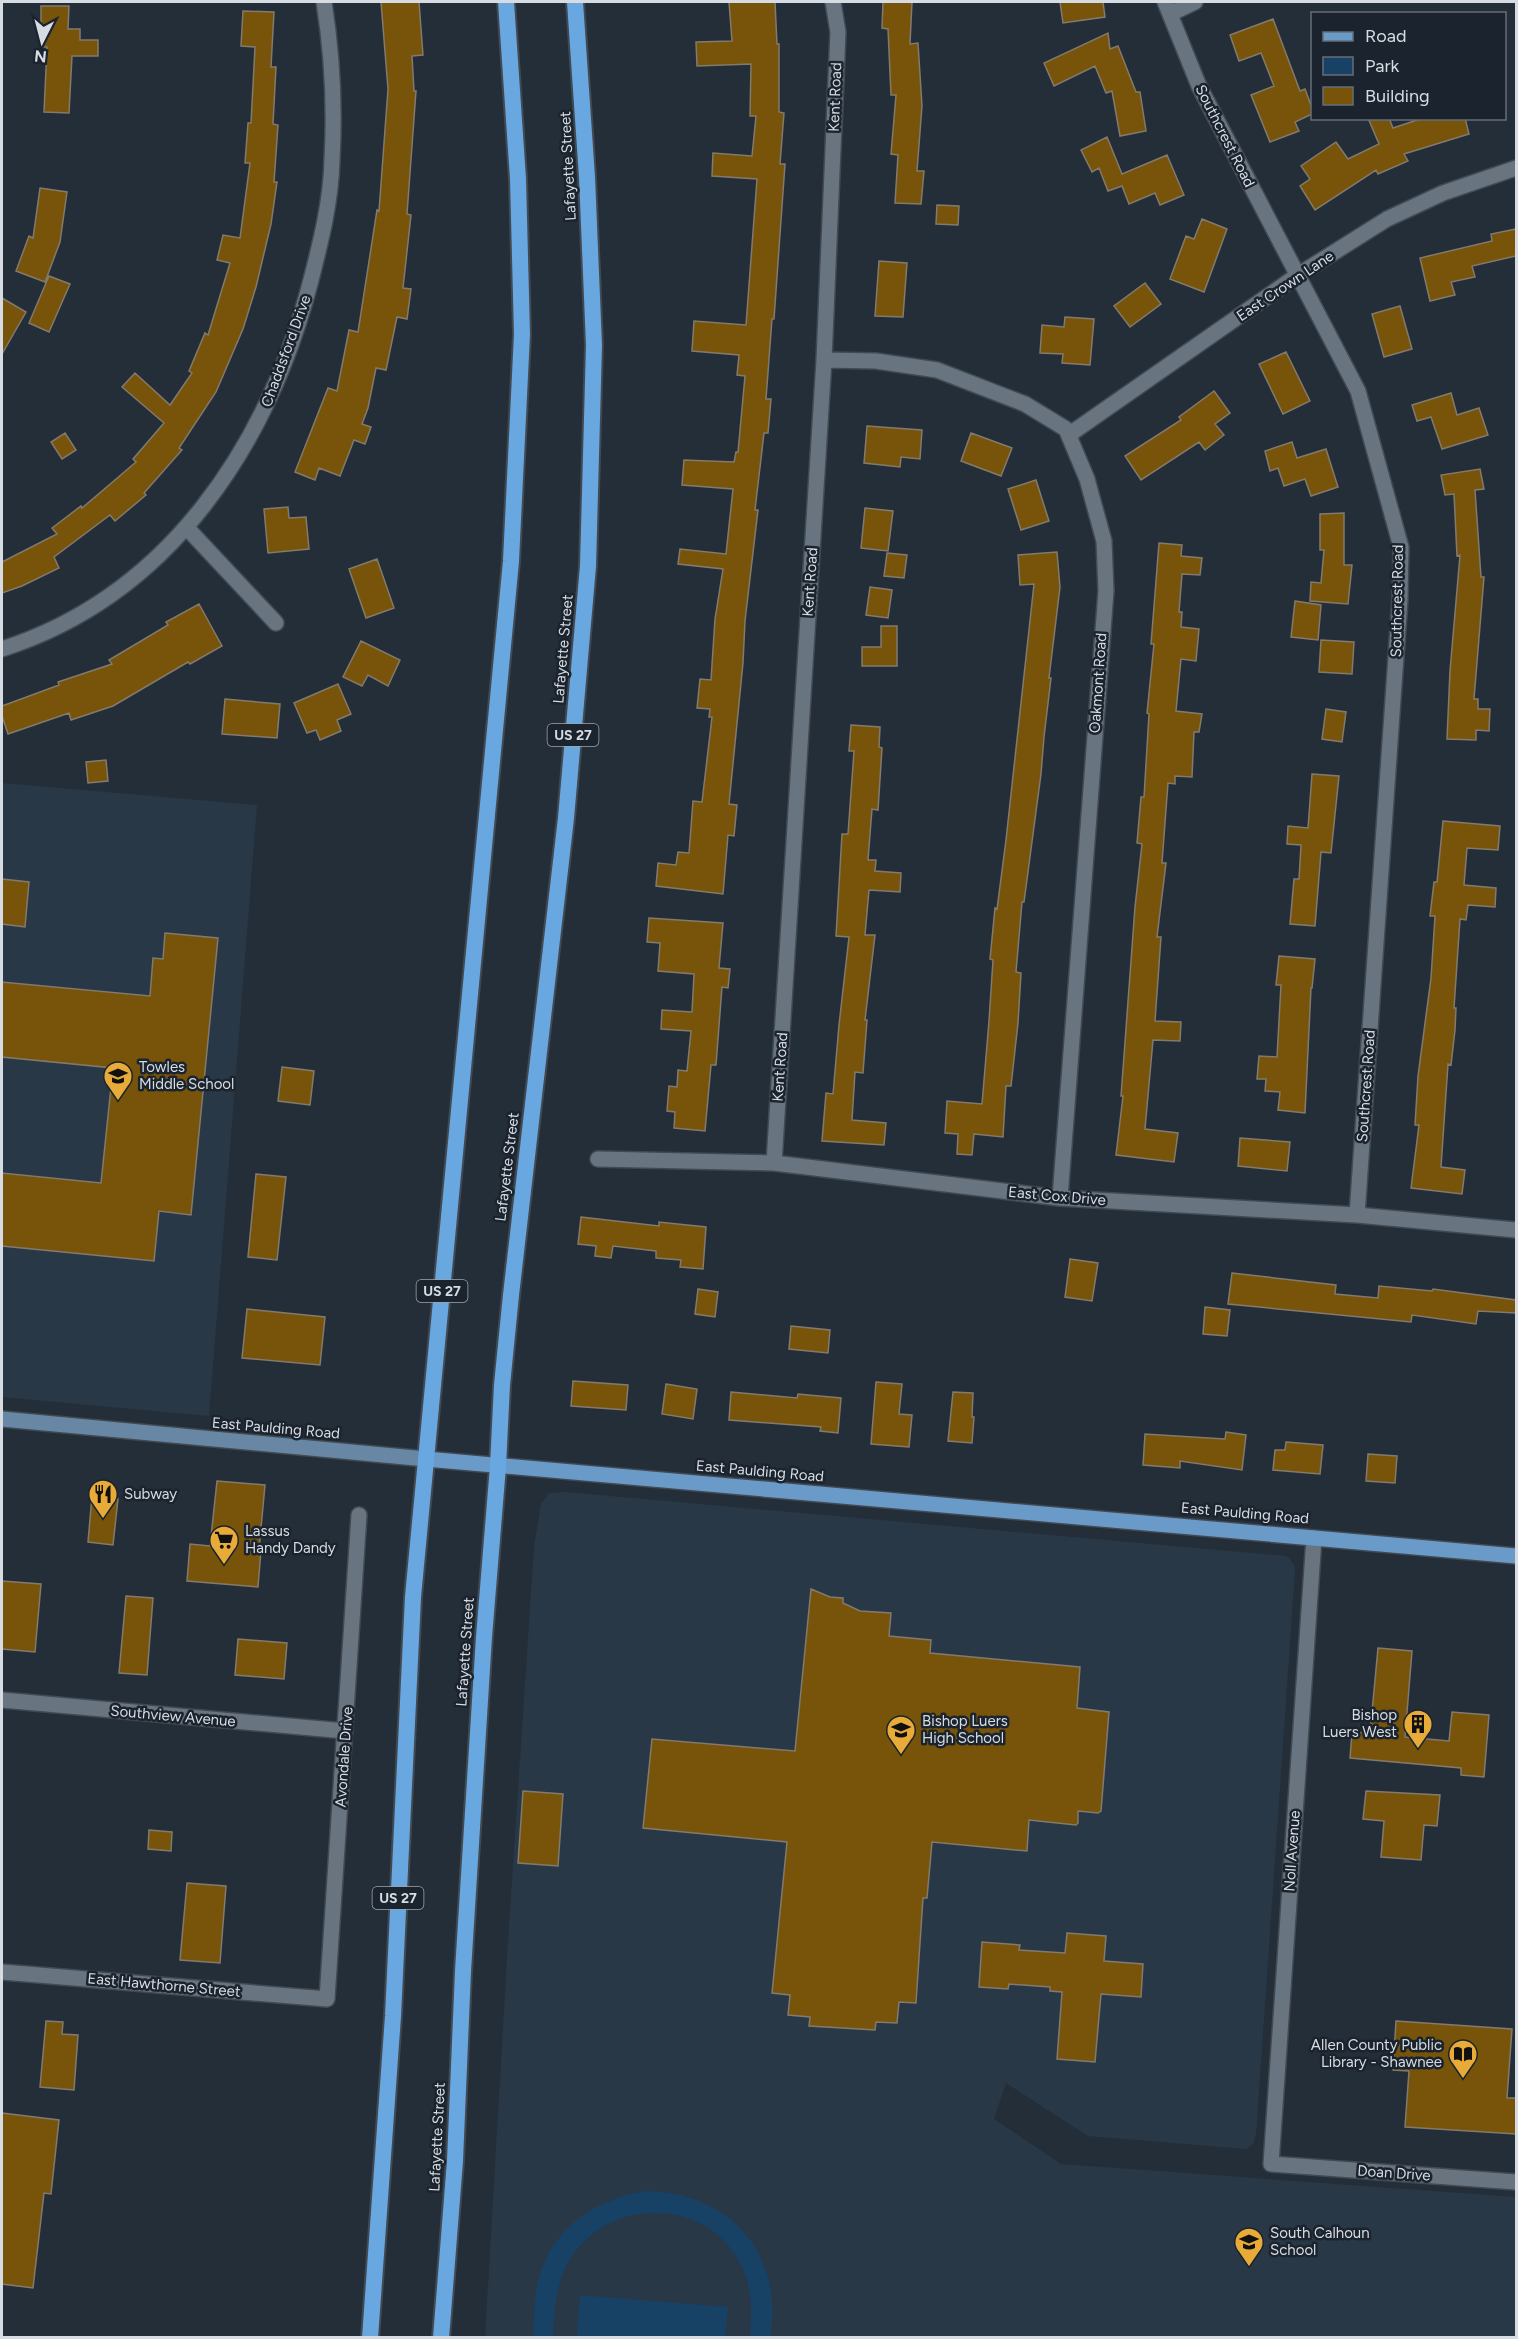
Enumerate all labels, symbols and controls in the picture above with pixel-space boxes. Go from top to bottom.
north arrow [12,12,72,72]
legend [1311,12,1506,120]
text: Road [1365,25,1406,47]
text: N [33,46,48,67]
text: Park [1365,55,1400,77]
street label: Kent Road [825,62,845,132]
street label: Southcrest Road [1191,82,1259,190]
text: Building [1365,85,1430,107]
street label: Lafayette Street [556,110,580,221]
street label: East Crown Lane [1233,247,1337,325]
street label: Chaddsford Drive [257,293,315,409]
street label: Southcrest Road [1387,545,1407,657]
street label: Kent Road [799,547,821,617]
street label: Lafayette Street [549,593,577,704]
street label: Oakmont Road [1086,632,1110,734]
road number: US 27 [548,724,598,746]
street label: Southcrest Road [1353,1029,1379,1143]
street label: Kent Road [769,1032,791,1102]
place label: Towles Middle School [139,1058,234,1093]
school or university icon: Towles Middle School [102,1060,134,1102]
street label: Lafayette Street [491,1111,523,1222]
street label: East Cox Drive [1007,1183,1107,1209]
road number: US 27 [416,1280,468,1302]
street label: East Paulding Road [211,1413,341,1443]
street label: East Paulding Road [695,1456,825,1486]
restaurant icon: Subway [87,1478,119,1520]
place label: Subway [124,1485,177,1503]
street label: East Paulding Road [1180,1498,1310,1528]
place label: Lassus Handy Dandy [245,1522,336,1557]
supermarket icon: Lassus Handy Dandy [208,1524,240,1566]
street label: Lafayette Street [452,1596,478,1707]
street label: Southview Avenue [110,1702,236,1730]
street label: Avondale Drive [331,1706,357,1808]
place label: Bishop Luers West [1322,1706,1397,1741]
building icon: Bishop Luers West [1402,1708,1434,1750]
place label: Bishop Luers High School [922,1712,1008,1747]
school or university icon: Bishop Luers High School [885,1714,917,1756]
street label: Noll Avenue [1280,1810,1304,1892]
road number: US 27 [372,1887,424,1909]
street label: East Hawthorne Street [87,1969,242,2001]
place label: Allen County Public Library - Shawnee [1311,2036,1442,2071]
library icon: Allen County Public Library - Shawnee [1447,2038,1479,2080]
street label: Lafayette Street [425,2081,449,2192]
street label: Doan Drive [1357,2161,1431,2185]
place label: South Calhoun School [1270,2224,1370,2259]
school or university icon: South Calhoun School [1233,2226,1265,2268]

